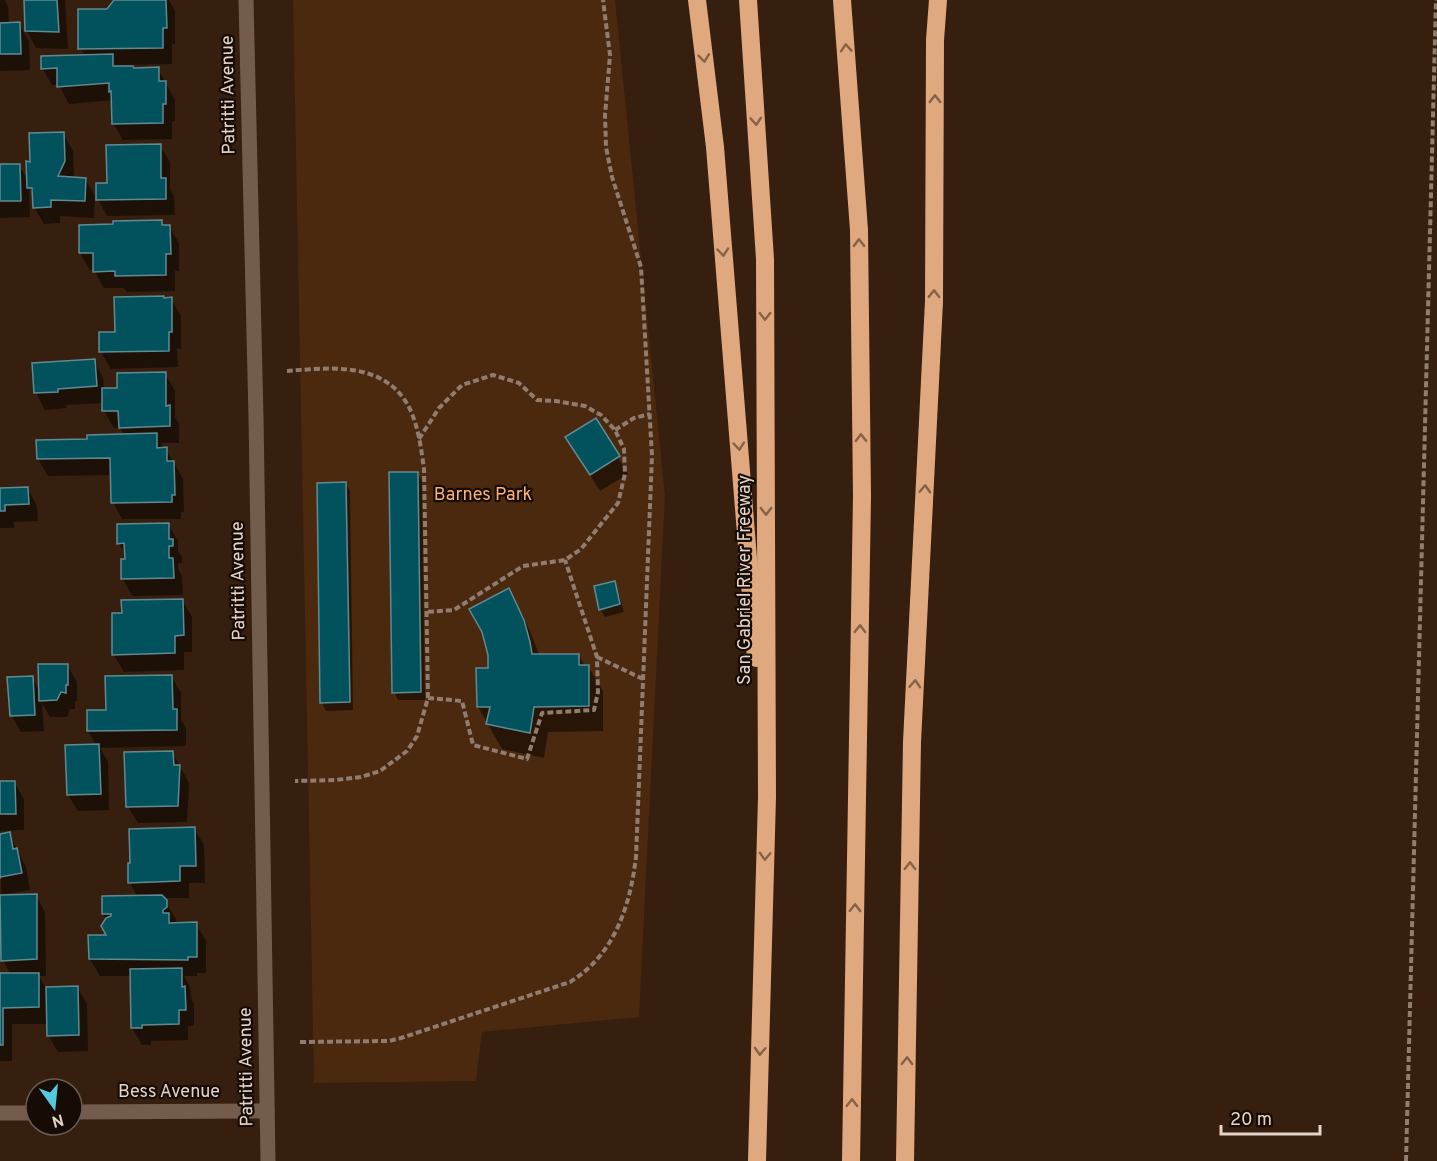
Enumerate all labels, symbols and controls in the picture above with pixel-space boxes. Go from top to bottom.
street label: Patritti Avenue [216,35,242,155]
one-way arrow [839,44,852,53]
one-way arrow [698,53,710,63]
one-way arrow [929,95,941,104]
one-way arrow [749,117,762,126]
one-way arrow [853,238,865,247]
one-way arrow [716,248,729,257]
one-way arrow [928,290,940,299]
one-way arrow [759,311,771,320]
one-way arrow [855,433,867,442]
one-way arrow [732,442,745,451]
street label: San Gabriel River Freeway [734,475,757,685]
park label: Barnes Park [434,484,532,507]
one-way arrow [918,485,931,494]
one-way arrow [760,506,772,515]
street label: Patritti Avenue [226,521,252,641]
one-way arrow [854,624,866,633]
one-way arrow [909,679,922,688]
one-way arrow [759,851,772,860]
one-way arrow [904,861,916,870]
one-way arrow [849,903,861,912]
street label: Patritti Avenue [234,1007,260,1127]
one-way arrow [753,1046,766,1055]
one-way arrow [901,1056,913,1065]
north arrow [24,1077,84,1137]
street label: Bess Avenue [118,1081,220,1104]
one-way arrow [846,1098,858,1107]
scale bar [1221,1098,1320,1136]
text: N [49,1108,66,1131]
text: 20 m [1230,1109,1272,1132]

